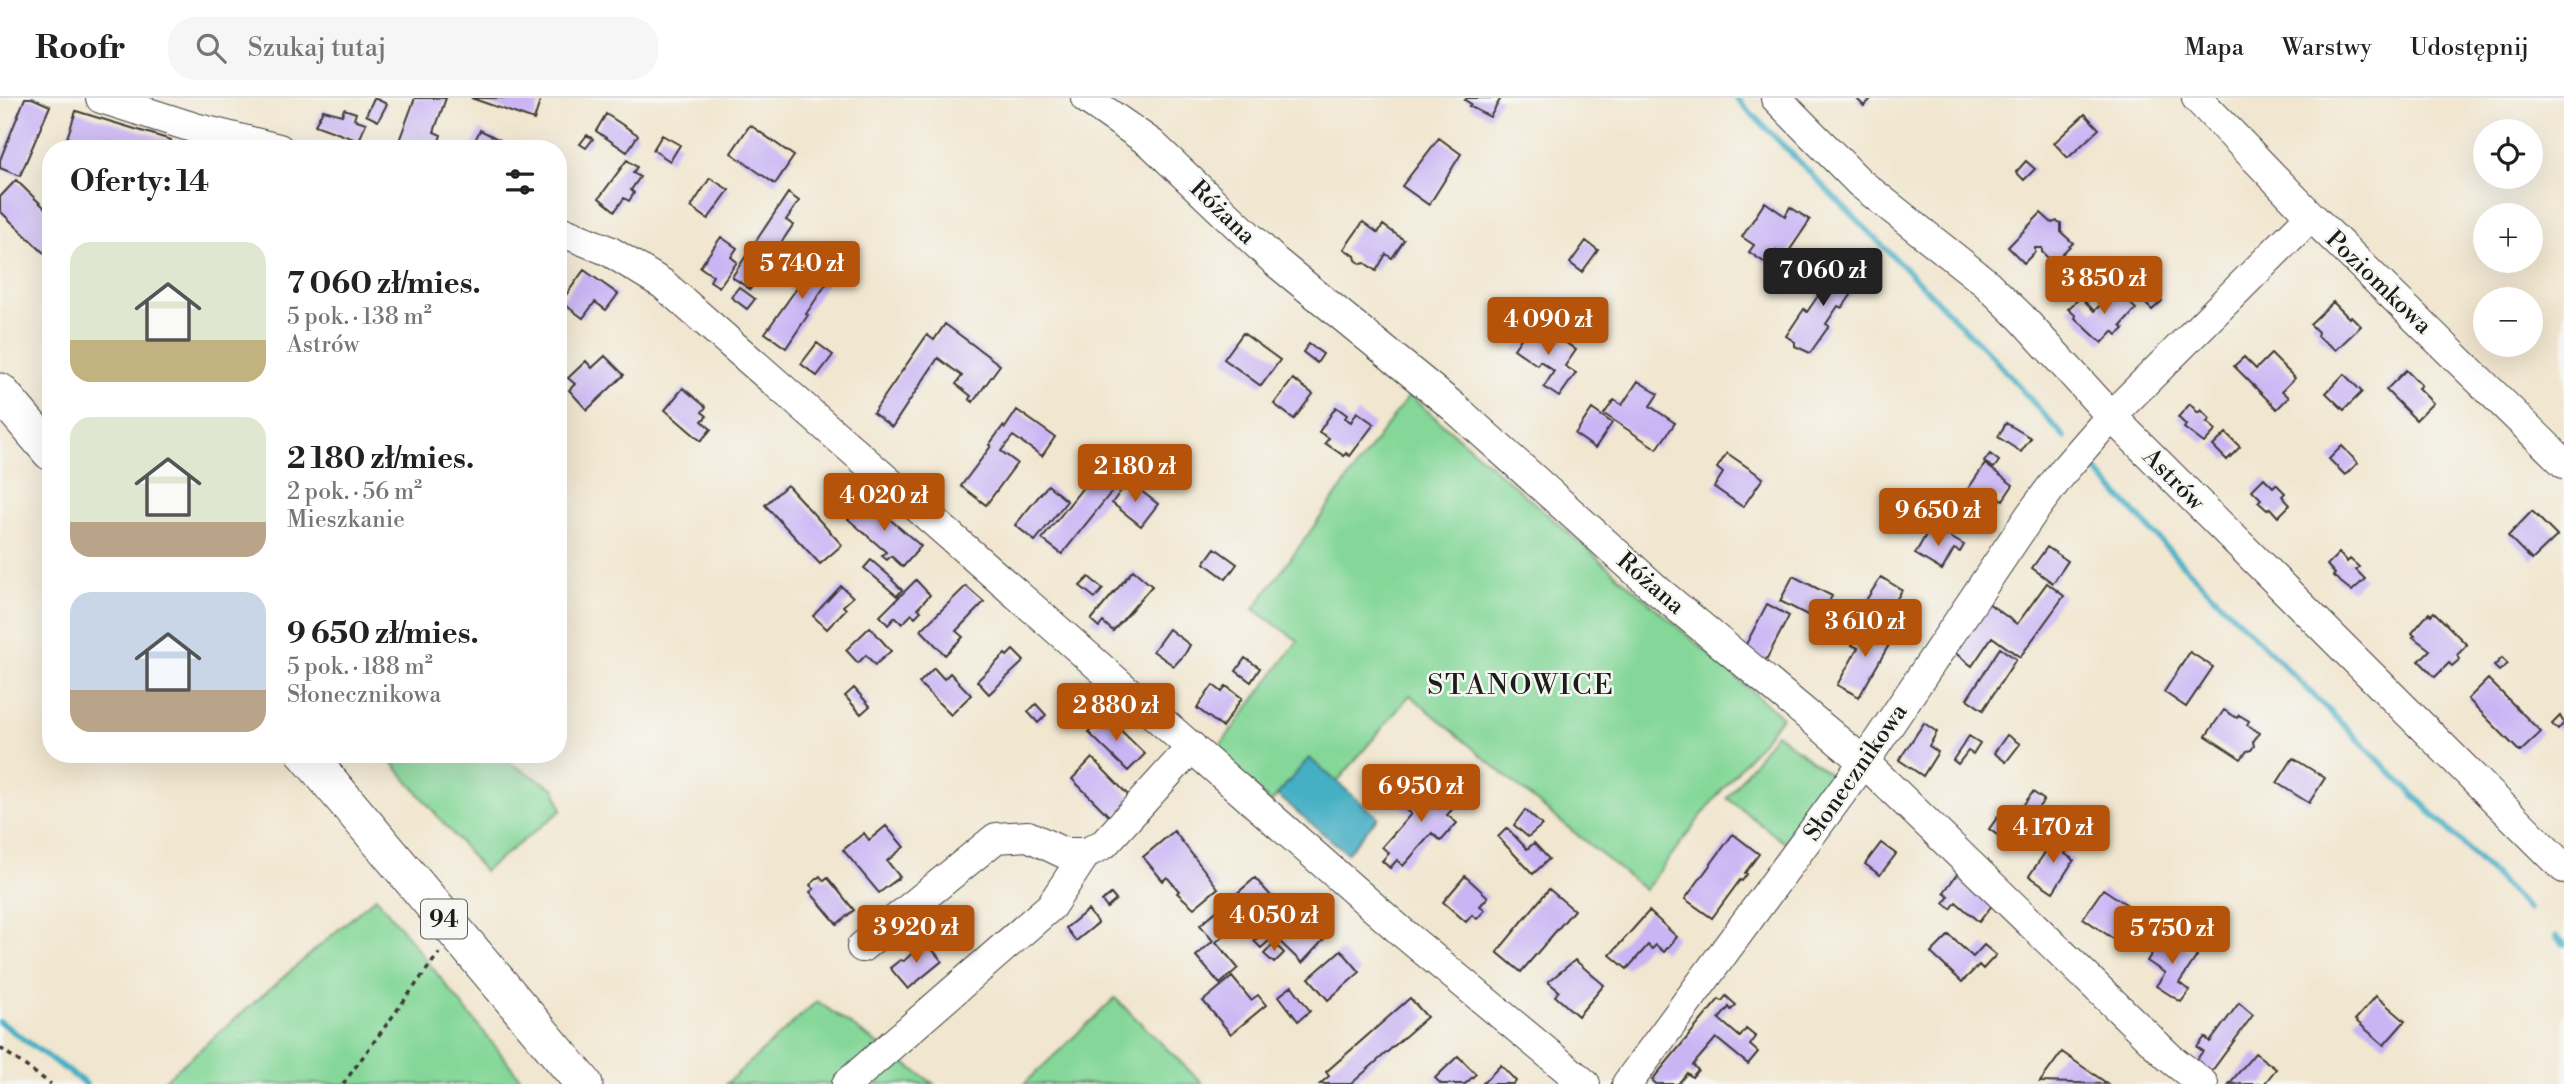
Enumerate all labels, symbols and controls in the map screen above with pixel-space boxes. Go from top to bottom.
search box [168,17,658,80]
text: Roofr [35,28,126,69]
icon: search [192,29,230,67]
text: Szukaj tutaj [248,32,386,64]
text: Mapa [2184,33,2244,63]
text: Warstwy [2282,33,2372,63]
text: Udostępnij [2410,33,2529,63]
map controls [2473,119,2543,357]
button: locate [2473,119,2543,189]
text: Oferty: 14 [70,163,209,201]
icon: filters [501,163,539,201]
street label: Różana [1183,174,1262,252]
button: + [2473,203,2543,273]
street label: Poziomkowa [2319,225,2438,341]
pin: 5 740 zł [730,242,874,301]
pin: 7 060 zł [1751,248,1895,308]
text: 5 740 zł [760,250,844,278]
pin: 3 850 zł [2032,256,2176,316]
text: 7 060 zł [1779,257,1867,285]
text: 7 060 zł/mies. [287,265,481,303]
text: 3 850 zł [2061,265,2147,293]
icon: home [126,270,210,354]
button: − [2473,287,2543,357]
pin: 4 090 zł [1476,298,1620,357]
text: 5 pok. · 138 m² [287,303,432,331]
text: 4 090 zł [1503,306,1593,334]
text: Astrów [287,331,359,359]
text: 2 180 zł/mies. [287,440,474,478]
street label: Astrów [2135,442,2212,518]
pin: 2 180 zł [1063,444,1207,504]
icon: home [126,445,210,529]
text: 2 180 zł [1094,453,1176,481]
pin: 4 020 zł [812,474,956,533]
text: 2 pok. · 56 m² [287,478,422,506]
text: 4 020 zł [840,482,928,510]
pin: 9 650 zł [1866,489,2010,548]
text: 9 650 zł [1895,497,1981,525]
text: Mieszkanie [287,506,405,534]
street label: Różana [1610,546,1691,622]
pin: 3 610 zł [1793,600,1937,659]
text: 3 610 zł [1825,608,1905,636]
text: 9 650 zł/mies. [287,615,479,653]
icon: home [126,620,210,704]
text: 5 pok. · 188 m² [287,653,433,681]
district label: STANOWICE [1427,668,1615,703]
text: Słonecznikowa [287,681,441,709]
pin: 2 880 zł [1044,684,1188,743]
text: 2 880 zł [1073,692,1159,720]
street label: Słonecznikowa [1797,697,1915,847]
pin: 6 950 zł [1349,764,1493,824]
text: 6 950 zł [1378,773,1464,801]
pin: 4 170 zł [1981,806,2125,865]
text: 4 170 zł [2013,814,2093,842]
pin: 4 050 zł [1202,894,1346,953]
road number: 94 [421,900,467,939]
text: 4 050 zł [1230,902,1319,930]
pin: 3 920 zł [844,906,988,965]
pin: 5 750 zł [2100,906,2244,966]
text: 3 920 zł [873,914,959,942]
text: 5 750 zł [2130,915,2214,943]

